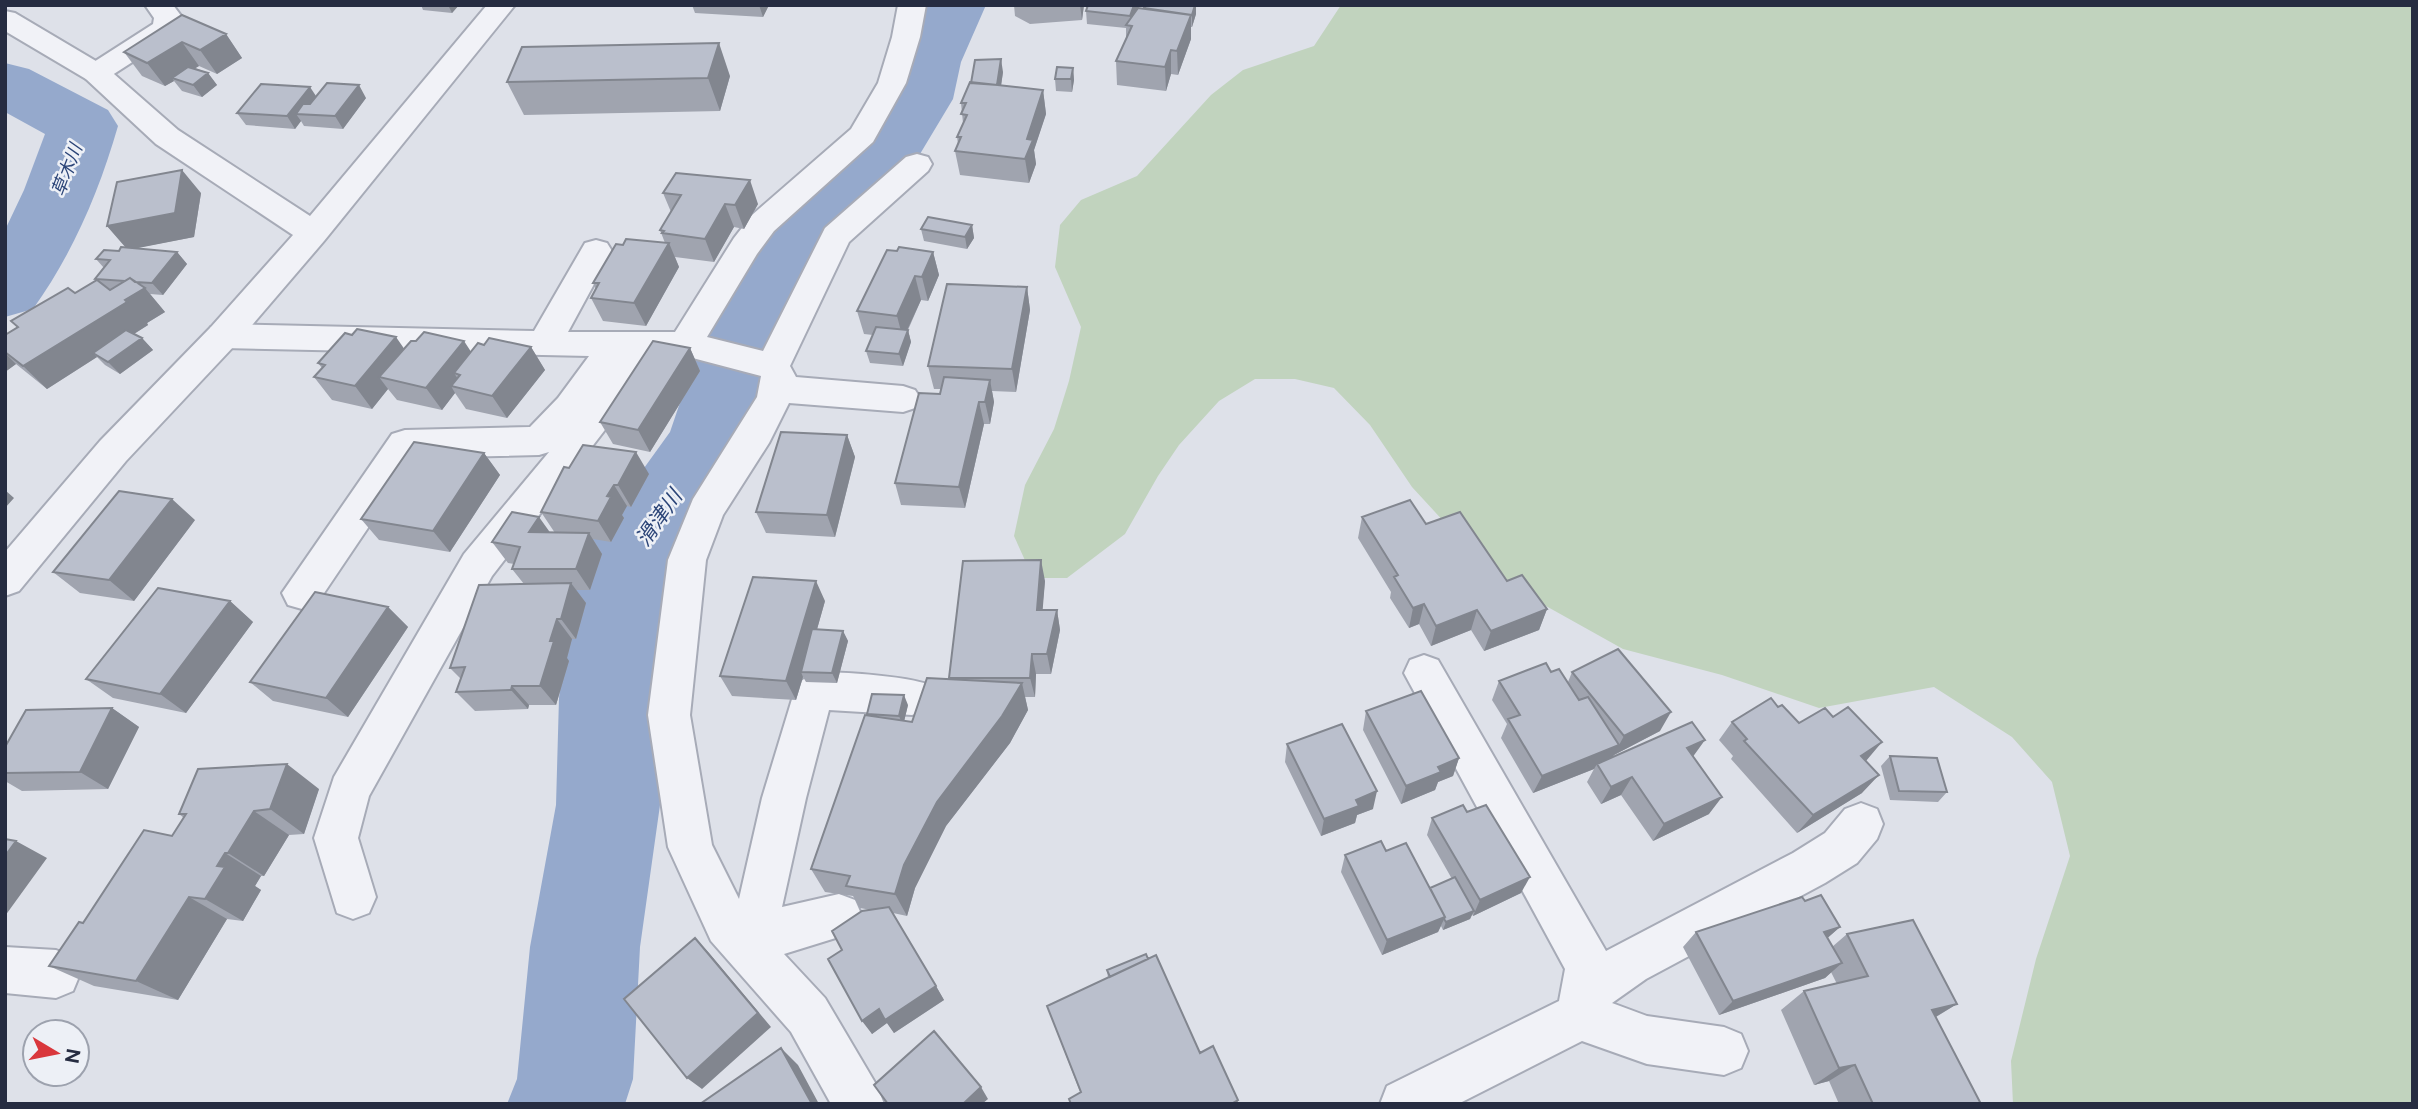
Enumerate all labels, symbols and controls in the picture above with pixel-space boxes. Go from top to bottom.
water label: 草木川 [47,139,87,199]
water label: 滑津川 [630,483,688,551]
north arrow [21,1018,91,1088]
text: N [61,1047,85,1065]

